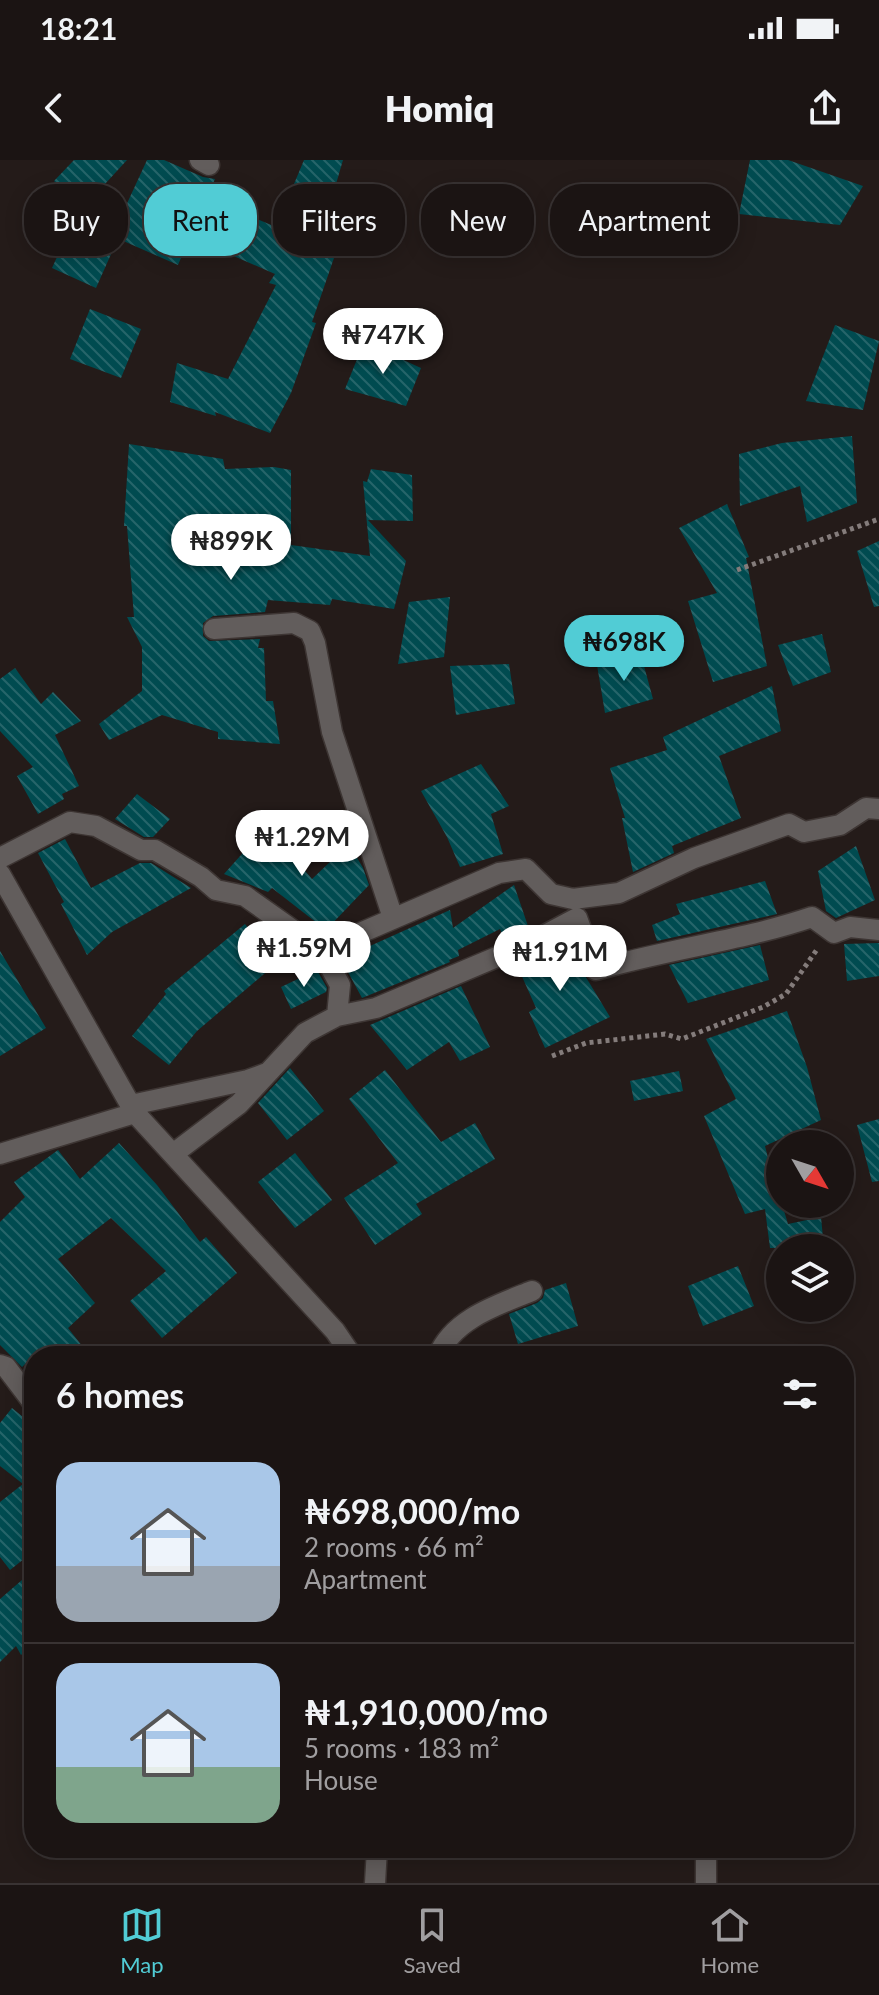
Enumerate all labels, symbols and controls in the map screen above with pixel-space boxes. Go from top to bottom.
text: 18:21 [40,10,117,46]
icon: back [32,86,76,130]
text: Homiq [385,86,494,130]
icon: share [803,86,847,130]
chip: Buy [24,184,128,256]
chip: Rent [144,184,257,256]
chip: Filters [273,184,405,256]
chip: New [421,184,534,256]
chip: Apartment [550,184,738,256]
pin: ₦747K [327,308,439,376]
text: ₦747K [341,318,425,350]
pin: ₦899K [175,514,287,582]
text: ₦899K [189,524,273,556]
pin: ₦698K [568,615,680,683]
text: ₦698K [582,625,666,657]
pin: ₦1.29M [237,810,367,878]
text: ₦1.29M [254,820,350,852]
pin: ₦1.59M [239,921,369,989]
pin: ₦1.91M [495,925,625,993]
text: ₦1.59M [256,931,352,963]
text: ₦1.91M [512,935,608,967]
north arrow [766,1130,854,1218]
map controls [766,1130,854,1322]
button: layers [766,1234,854,1322]
icon: filters [778,1372,822,1416]
text: 6 homes [56,1374,184,1415]
text: ₦698,000/mo [304,1490,520,1531]
icon: home [120,1494,216,1590]
text: 2 rooms · 66 m² [304,1531,484,1563]
text: Apartment [304,1563,427,1595]
text: ₦1,910,000/mo [304,1691,548,1732]
icon: home [120,1695,216,1791]
text: 5 rooms · 183 m² [304,1732,499,1764]
text: House [304,1764,378,1796]
tab: Map [120,1903,164,1978]
tab: Saved [403,1903,461,1978]
tab: Home [701,1903,759,1978]

